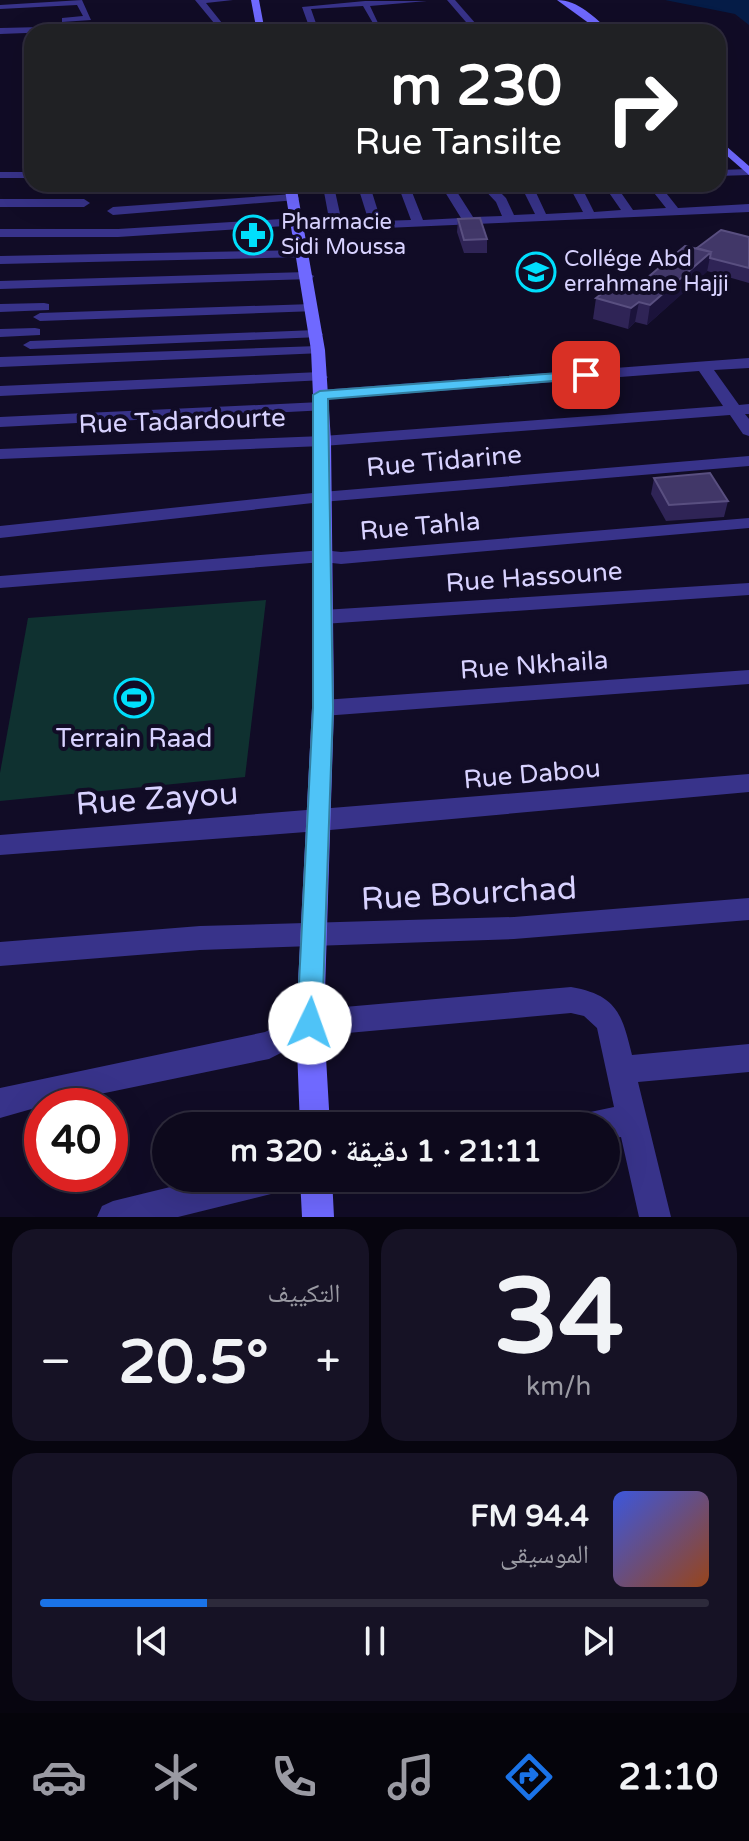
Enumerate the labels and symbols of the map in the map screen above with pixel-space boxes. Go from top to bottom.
place label: Pharmacie Sidi Moussa [281,209,406,260]
pharmacy icon: Pharmacie Sidi Moussa [232,214,274,256]
place label: Collége Abd errahmane Hajji [564,246,729,297]
school or university icon: Collége Abd errahmane Hajji [515,251,557,293]
pin [552,341,620,409]
street label: Rue Tadardourte [78,402,286,440]
street label: Rue Tidarine [365,439,523,483]
street label: Rue Tahla [358,505,482,547]
street label: Rue Hassoune [445,555,623,599]
street label: Rue Nkhaila [459,644,609,686]
sports icon: Terrain Raad [113,677,155,719]
place label: Terrain Raad [56,723,212,754]
street label: Rue Dabou [462,753,602,795]
street label: Rue Zayou [75,774,239,824]
street label: Rue Bourchad [360,869,578,919]
position arrow [268,981,352,1065]
speed limit sign: 40 [24,1088,128,1192]

